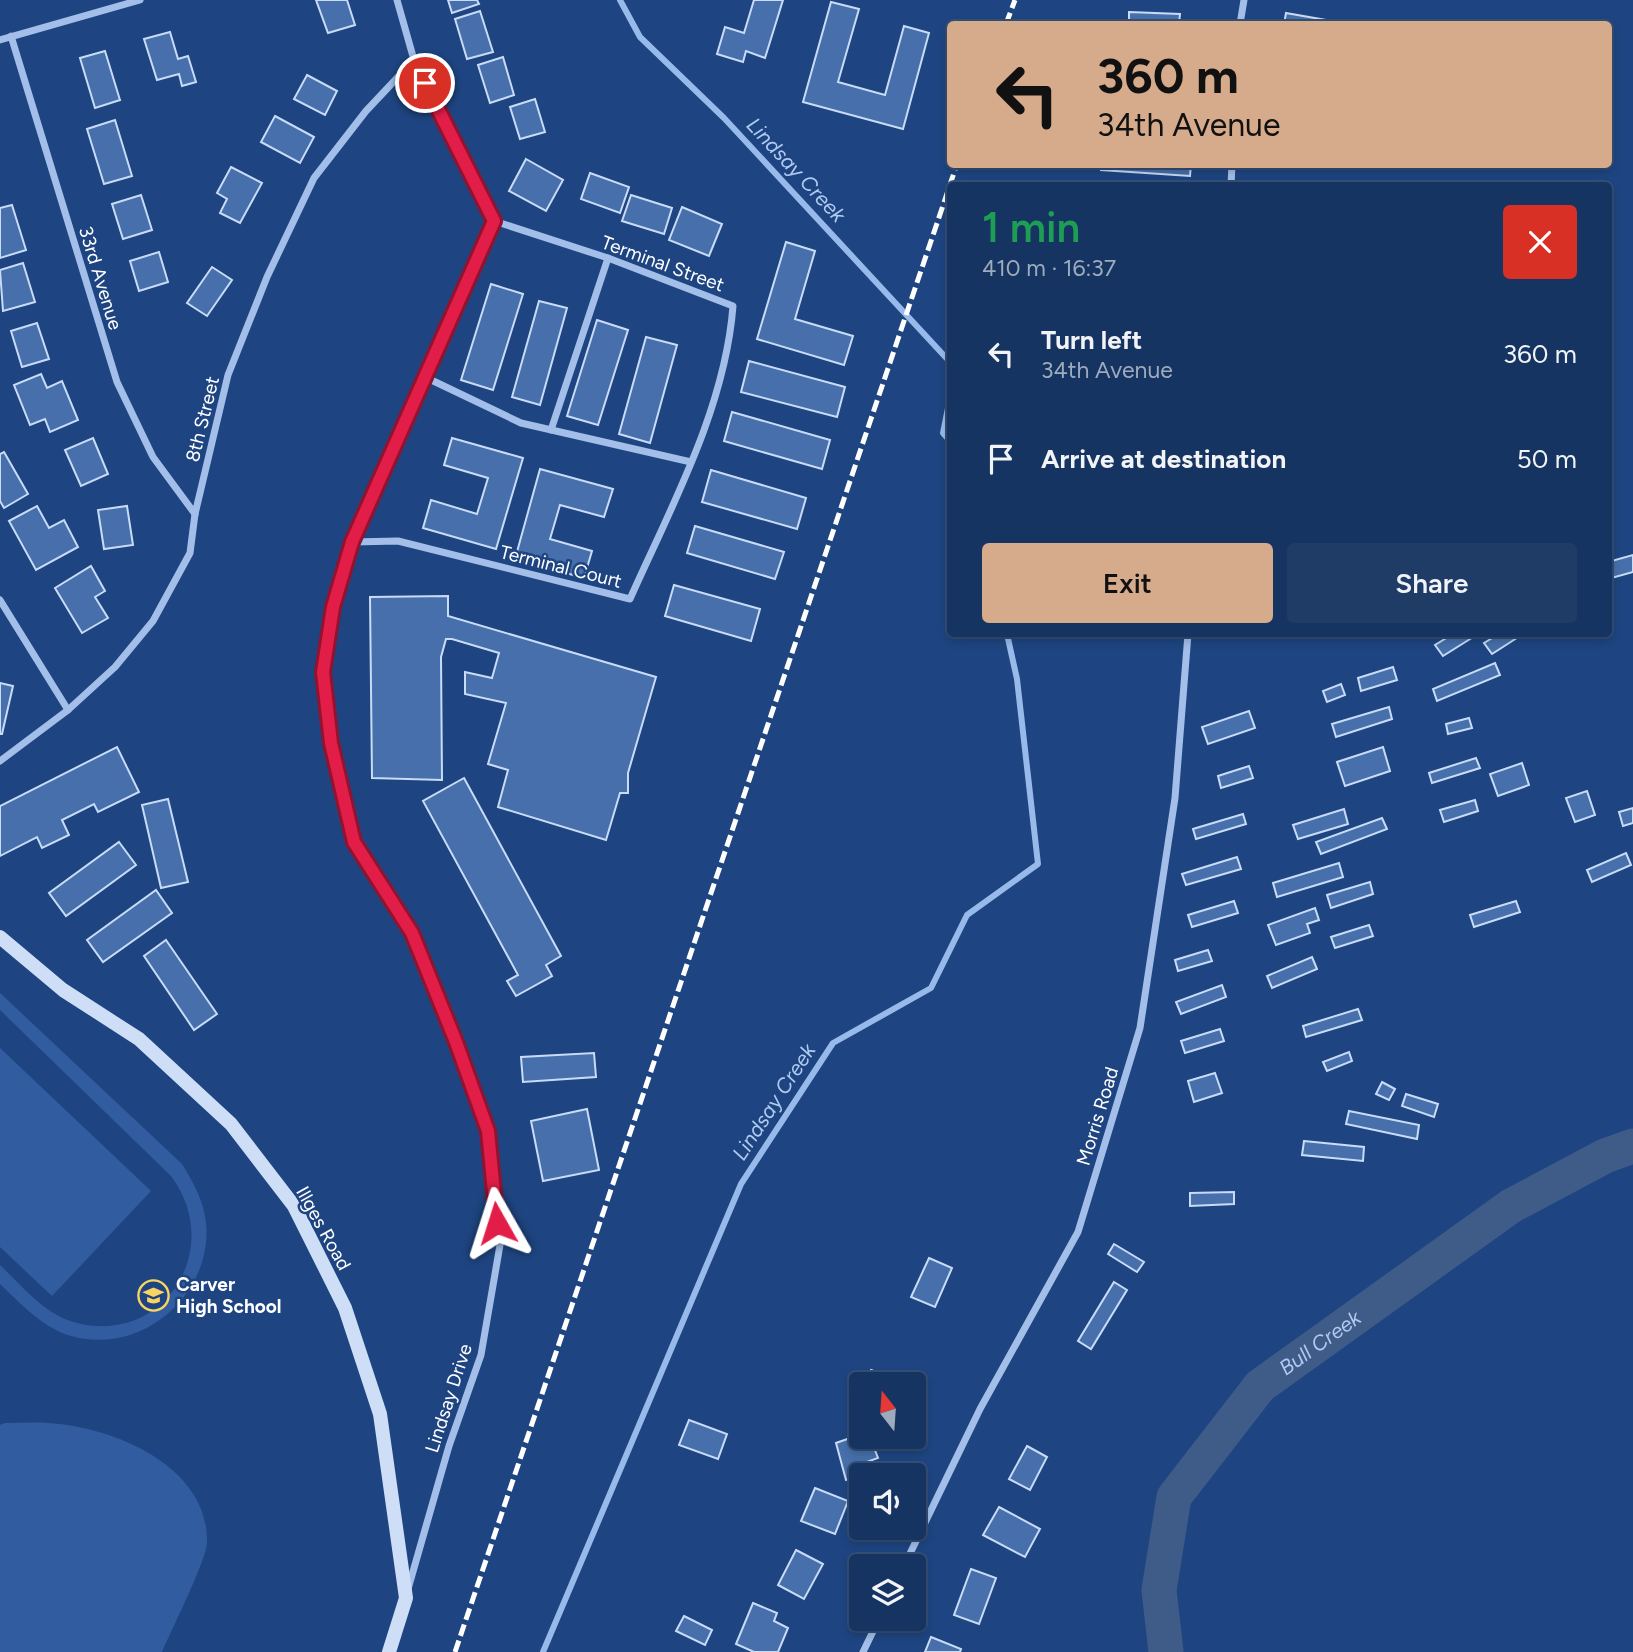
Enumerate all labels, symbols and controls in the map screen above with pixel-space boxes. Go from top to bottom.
text: 360 m [1097,46,1239,105]
icon: left [982,49,1073,140]
pin [395,53,455,113]
icon: arrive [406,64,444,102]
text: 34th Avenue [1097,106,1280,144]
water label: Lindsay Creek [742,112,852,228]
text: 1 min [982,202,1080,253]
button: close [1503,205,1577,279]
street label: 33rd Avenue [74,224,127,333]
street label: Terminal Street [598,231,727,296]
text: 410 m · 16:37 [982,254,1116,282]
text: Turn left [1041,324,1142,356]
icon: left [982,335,1020,373]
text: 360 m [1503,338,1577,370]
text: 34th Avenue [1041,356,1173,384]
street label: 8th Street [181,374,224,464]
icon: arrive [982,440,1020,478]
text: Arrive at destination [1041,443,1286,475]
text: 50 m [1517,443,1577,475]
street label: Terminal Court [498,540,624,593]
button: Exit [982,543,1273,623]
button: Share [1287,543,1577,623]
water label: Lindsay Creek [727,1038,821,1165]
street label: Morris Road [1072,1064,1123,1168]
street label: Illges Road [291,1182,356,1274]
position arrow [460,1186,534,1260]
place label: Carver High School [176,1273,282,1318]
school or university icon: Carver High School [136,1278,170,1312]
water label: Bull Creek [1274,1304,1366,1380]
street label: Lindsay Drive [420,1341,477,1455]
north arrow [849,1372,926,1449]
map controls [849,1372,926,1631]
button: sound [849,1463,926,1540]
button: layers [849,1554,926,1631]

